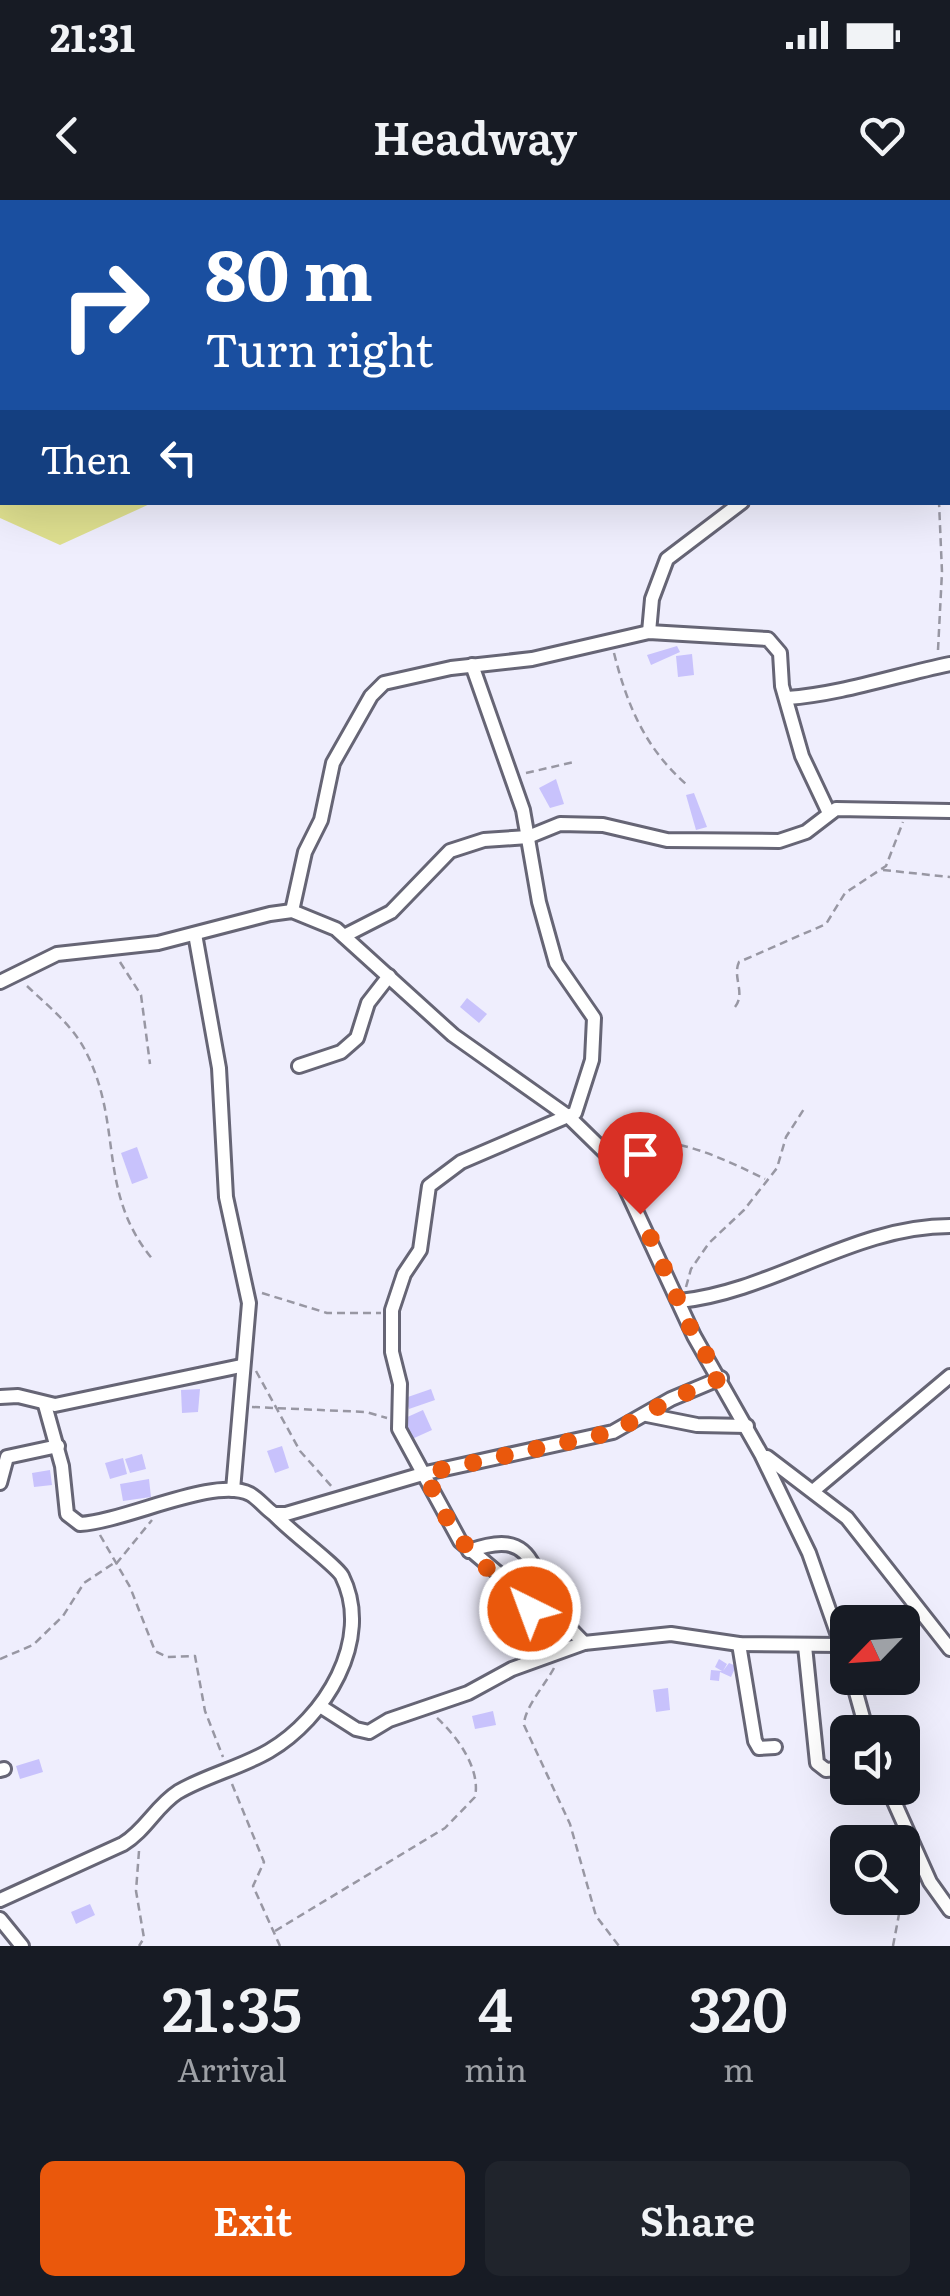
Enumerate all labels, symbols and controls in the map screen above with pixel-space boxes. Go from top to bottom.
text: 21:31 [50,7,135,64]
text: Headway [373,102,577,169]
icon: back [40,108,95,163]
icon: heart [855,108,910,163]
text: 80 m [205,219,373,323]
icon: right [40,240,170,370]
text: Turn right [205,314,433,381]
text: Then [40,429,131,486]
icon: left [151,430,206,485]
pin [598,1112,683,1215]
icon: arrive [613,1127,668,1182]
position arrow [478,1557,582,1661]
north arrow [830,1605,920,1695]
map controls [830,1605,920,1915]
button: sound [830,1715,920,1805]
button: search [830,1825,920,1915]
text: 21:35 [162,1961,302,2050]
text: 4 [478,1961,513,2050]
text: 320 [689,1961,788,2050]
text: Arrival [177,2044,287,2092]
text: min [464,2044,527,2092]
text: m [723,2044,754,2092]
button: Exit [40,2161,465,2276]
button: Share [485,2161,910,2276]

